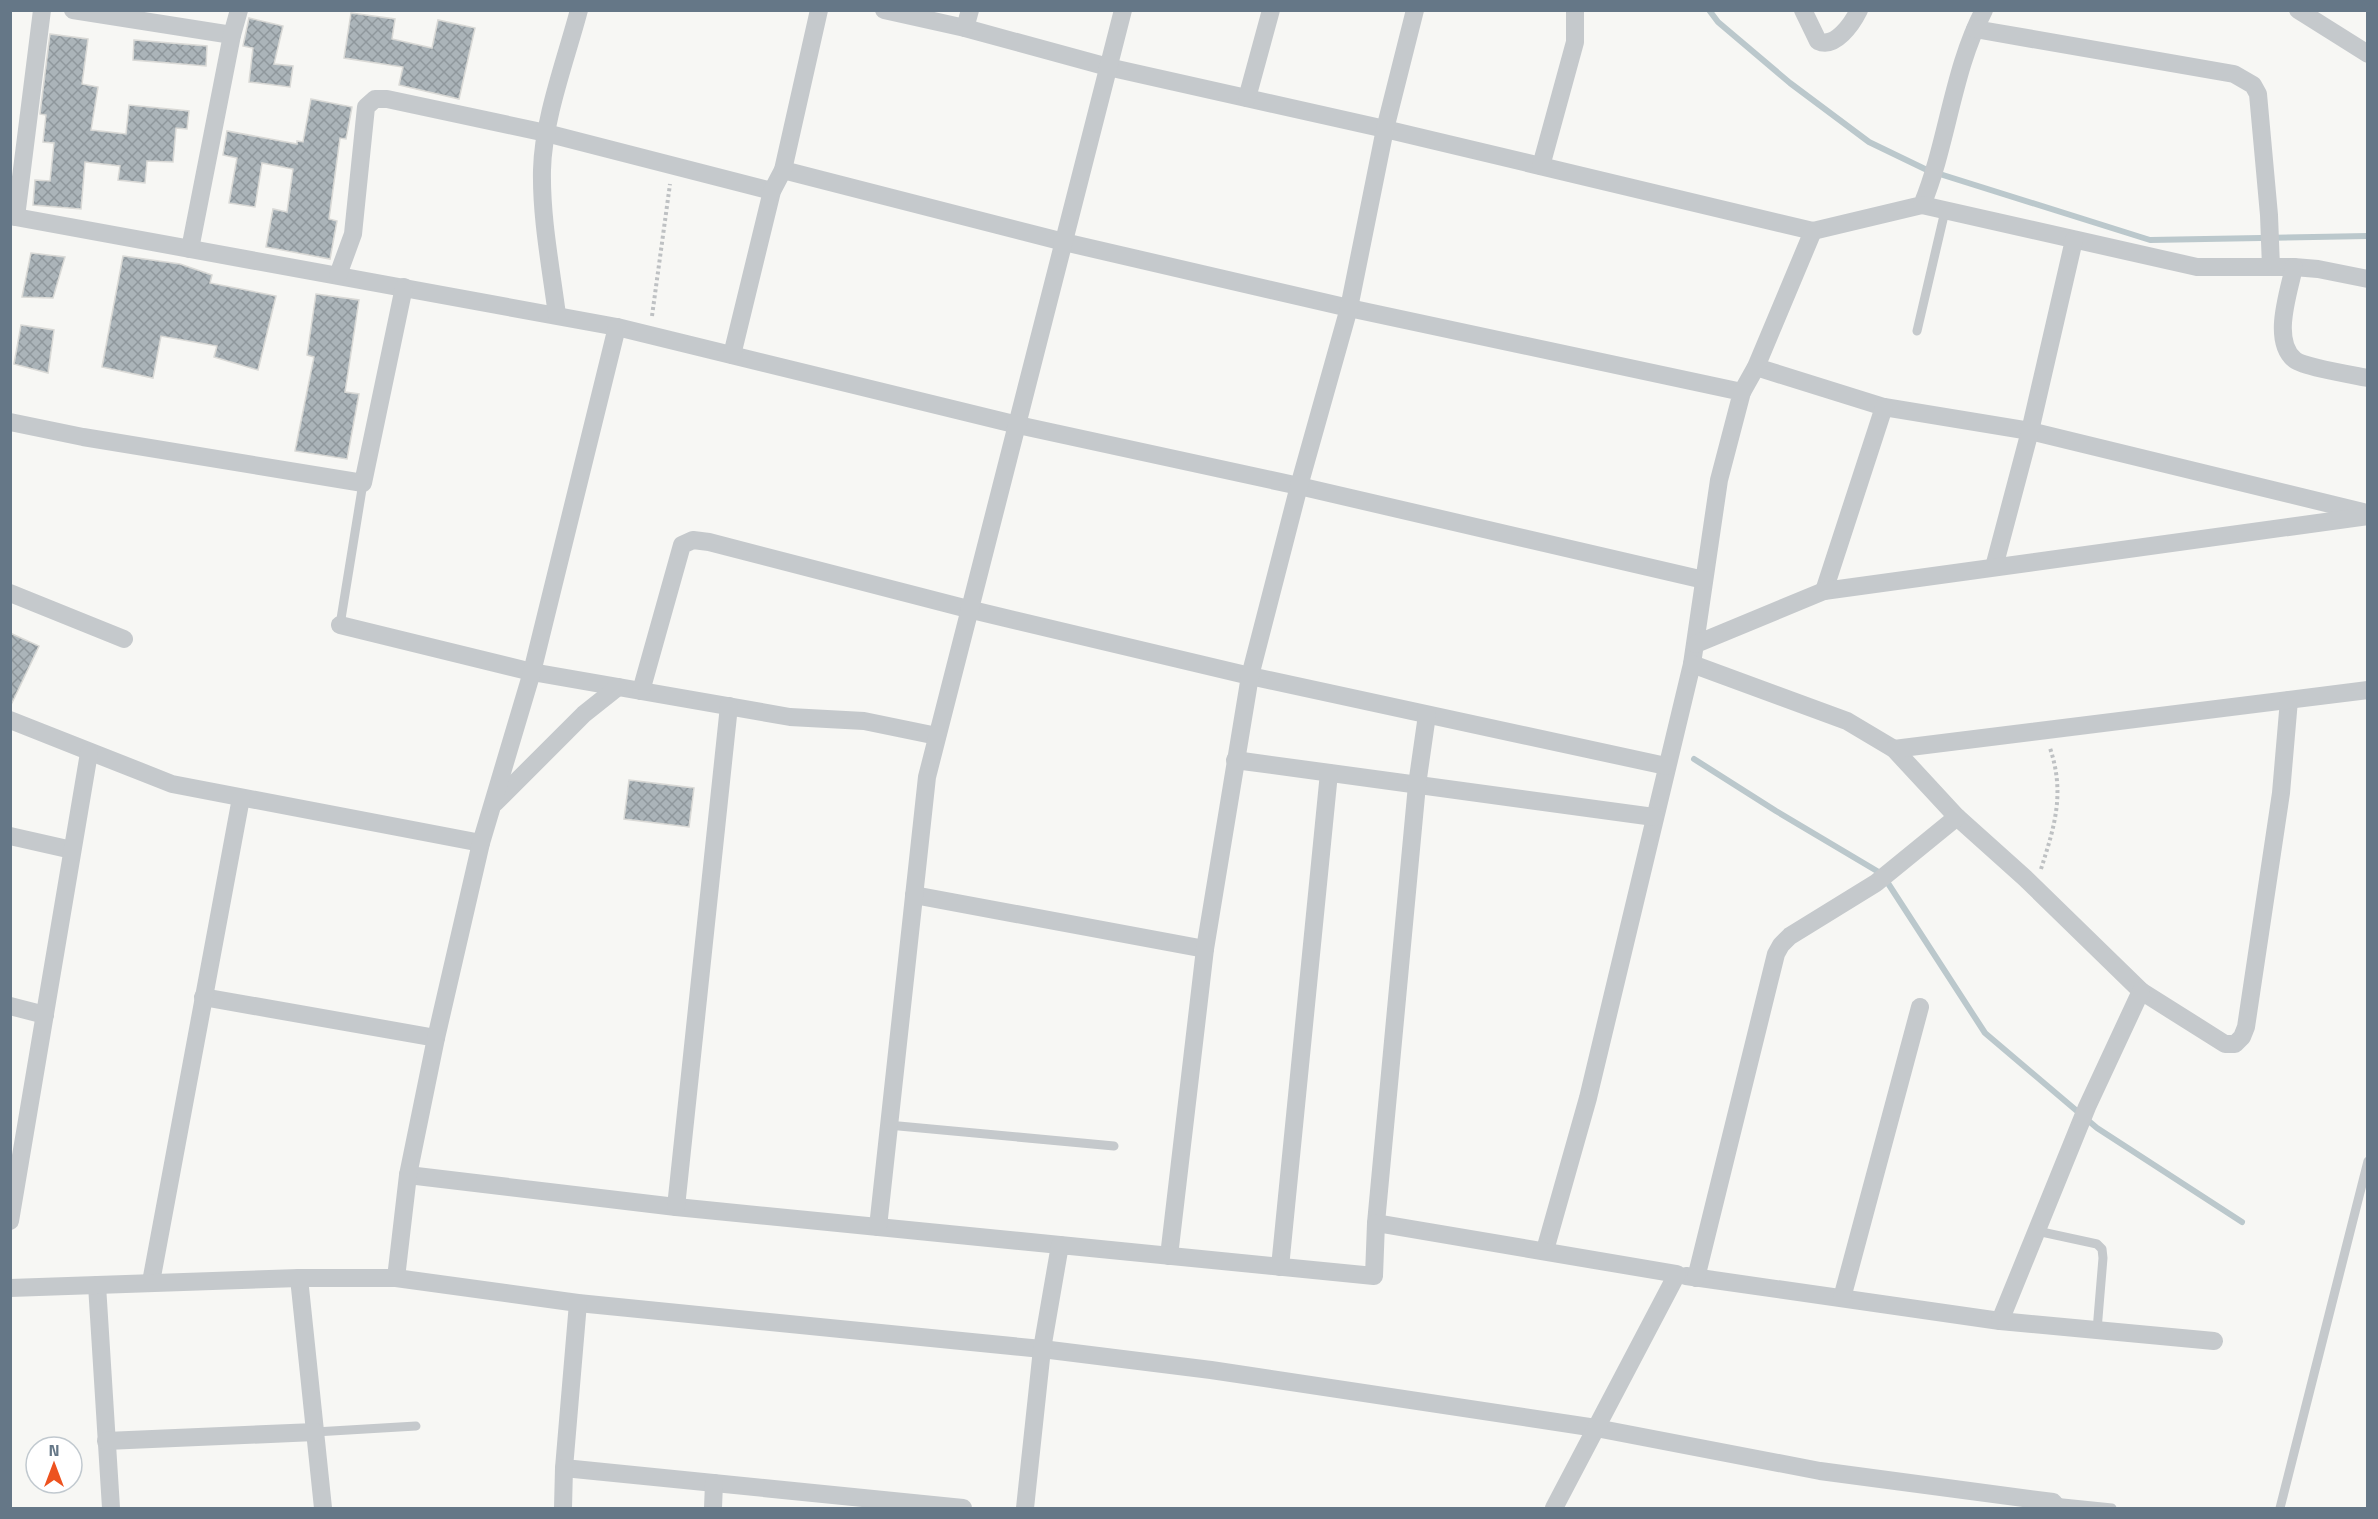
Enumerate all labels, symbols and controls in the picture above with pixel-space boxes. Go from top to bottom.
north arrow [24,1435,84,1495]
text: N [48,1438,60,1462]

